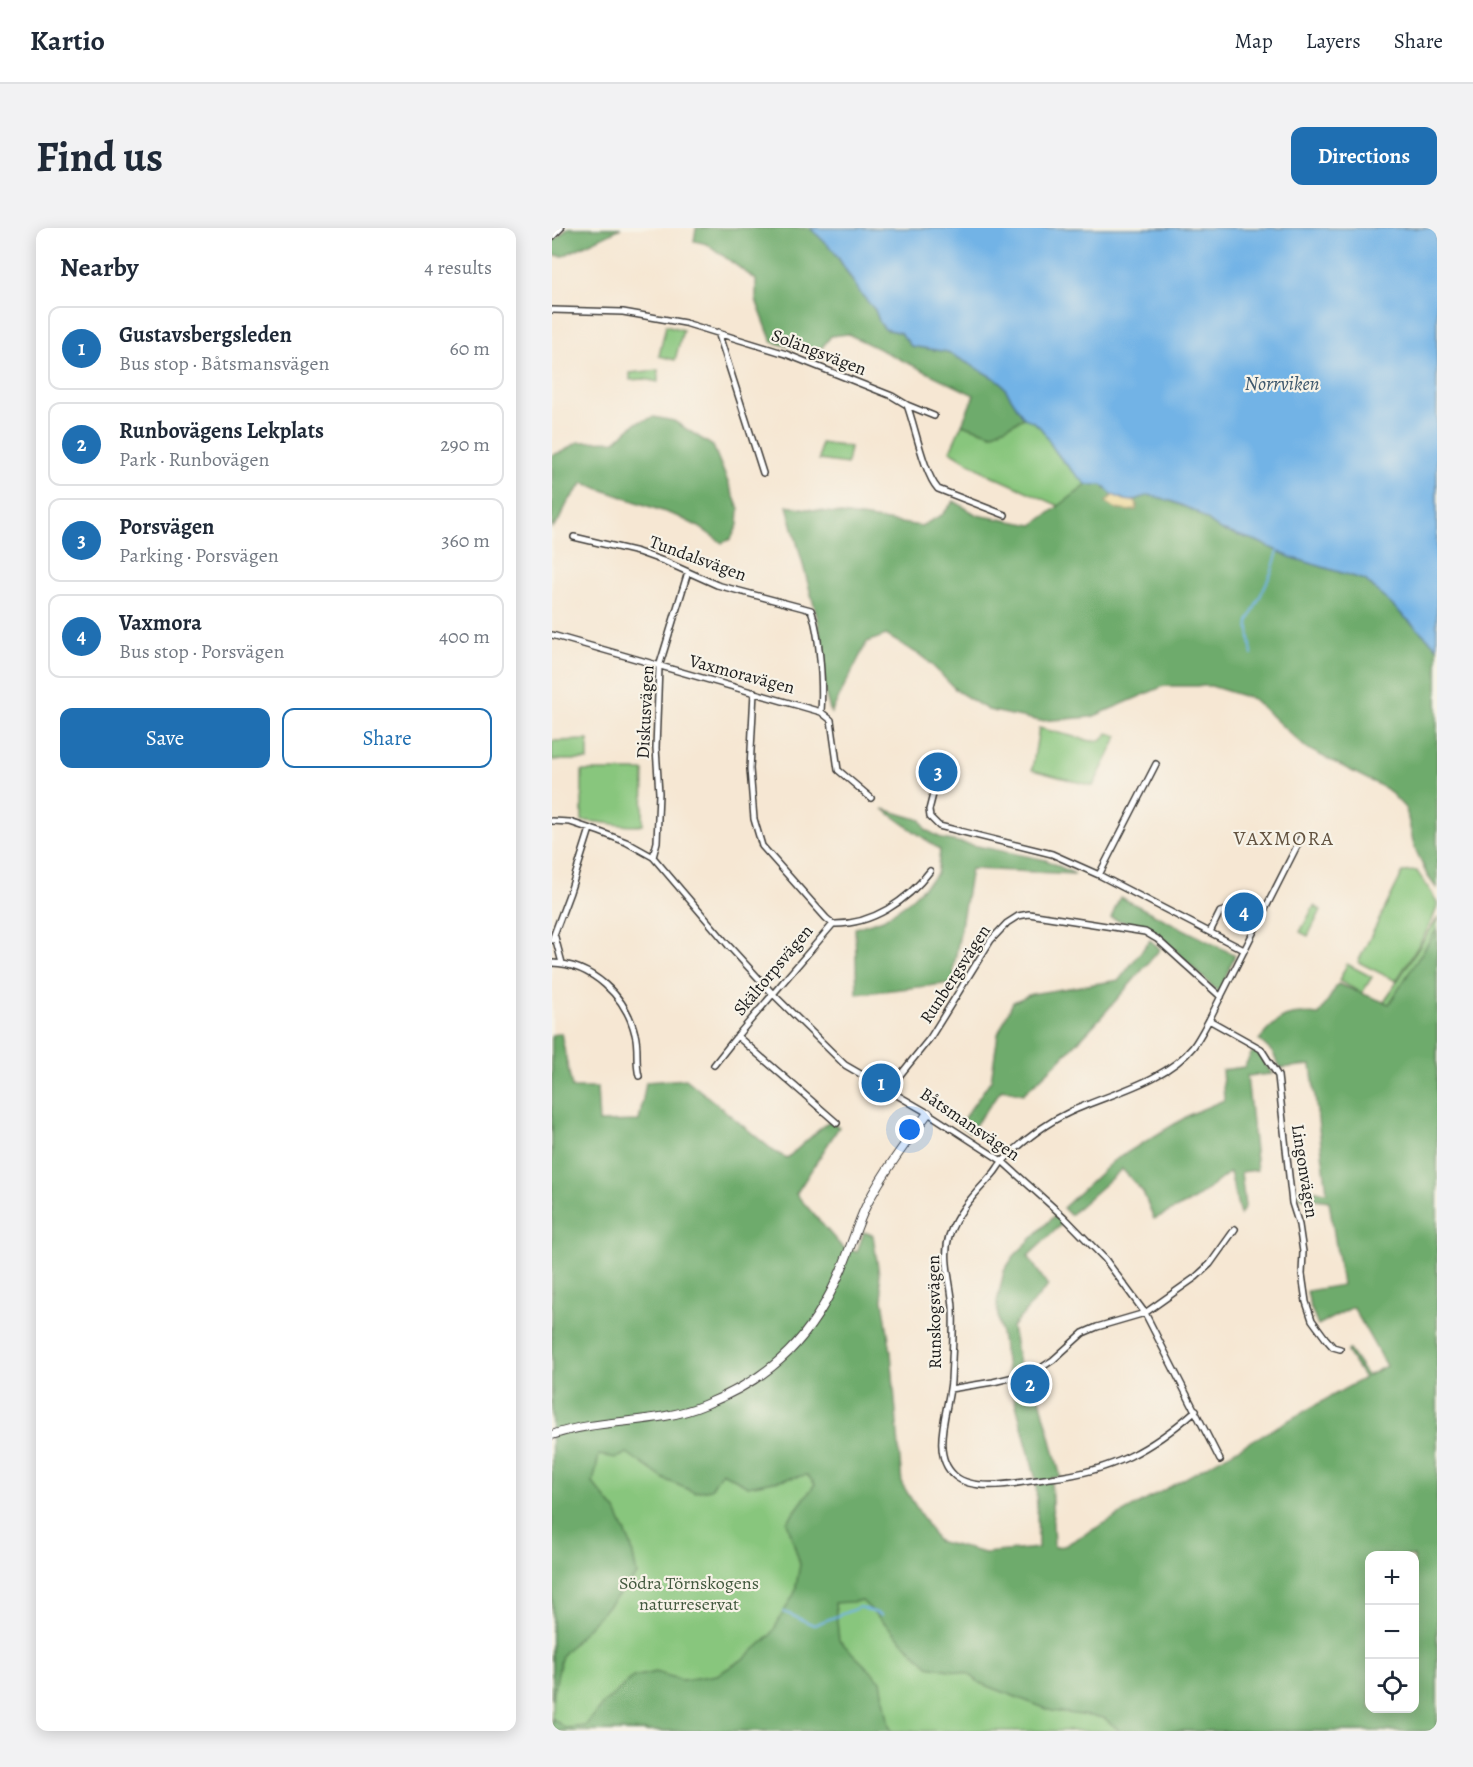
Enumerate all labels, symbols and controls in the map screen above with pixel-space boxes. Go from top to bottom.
text: Kartio [30,22,105,60]
text: Map [1234,27,1273,55]
text: Layers [1306,27,1361,55]
text: Share [1394,27,1443,55]
button: Directions [1291,127,1437,185]
text: Find us [36,128,163,185]
text: Nearby [60,250,139,285]
text: 4 results [424,254,492,281]
text: Gustavsbergsleden [119,320,292,350]
street label: Solängsvägen [768,323,870,381]
text: 1 [78,335,85,362]
text: 60 m [450,335,490,362]
text: Bus stop · Båtsmansvägen [119,350,330,377]
water label: Norrviken [1245,370,1320,397]
text: Runbovägens Lekplats [119,416,324,446]
text: 2 [77,431,86,458]
text: 290 m [440,431,490,458]
text: Park · Runbovägen [119,446,269,473]
text: Porsvägen [119,512,214,542]
text: 3 [77,527,86,554]
text: 360 m [441,527,490,554]
street label: Tundalsvägen [646,529,750,587]
text: Parking · Porsvägen [119,542,279,569]
text: Vaxmora [119,608,202,638]
text: 4 [77,623,86,650]
text: 400 m [439,623,490,650]
text: Bus stop · Porsvägen [119,638,284,665]
street label: Vaxmoravägen [686,648,798,700]
street label: Diskusvägen [631,664,659,760]
button: Save [60,708,270,768]
button: Share [282,708,492,768]
pin: 3 [918,750,958,794]
district label: VAXMORA [1233,825,1334,852]
pin: 4 [1224,890,1264,934]
street label: Skältorpsvägen [728,919,818,1021]
street label: Runbergsvägen [914,920,996,1028]
pin: 1 [862,1060,900,1106]
street label: Båtsmansvägen [915,1082,1025,1166]
your location [895,1115,924,1144]
street label: Lingonvägen [1286,1122,1324,1220]
street label: Runskogsvägen [921,1255,947,1369]
pin: 2 [1010,1362,1050,1406]
map controls [1365,1551,1419,1713]
button: + [1365,1551,1419,1605]
park label: Södra Törnskogens naturreservat [619,1571,759,1616]
button: − [1365,1605,1419,1659]
button: locate [1365,1659,1419,1713]

